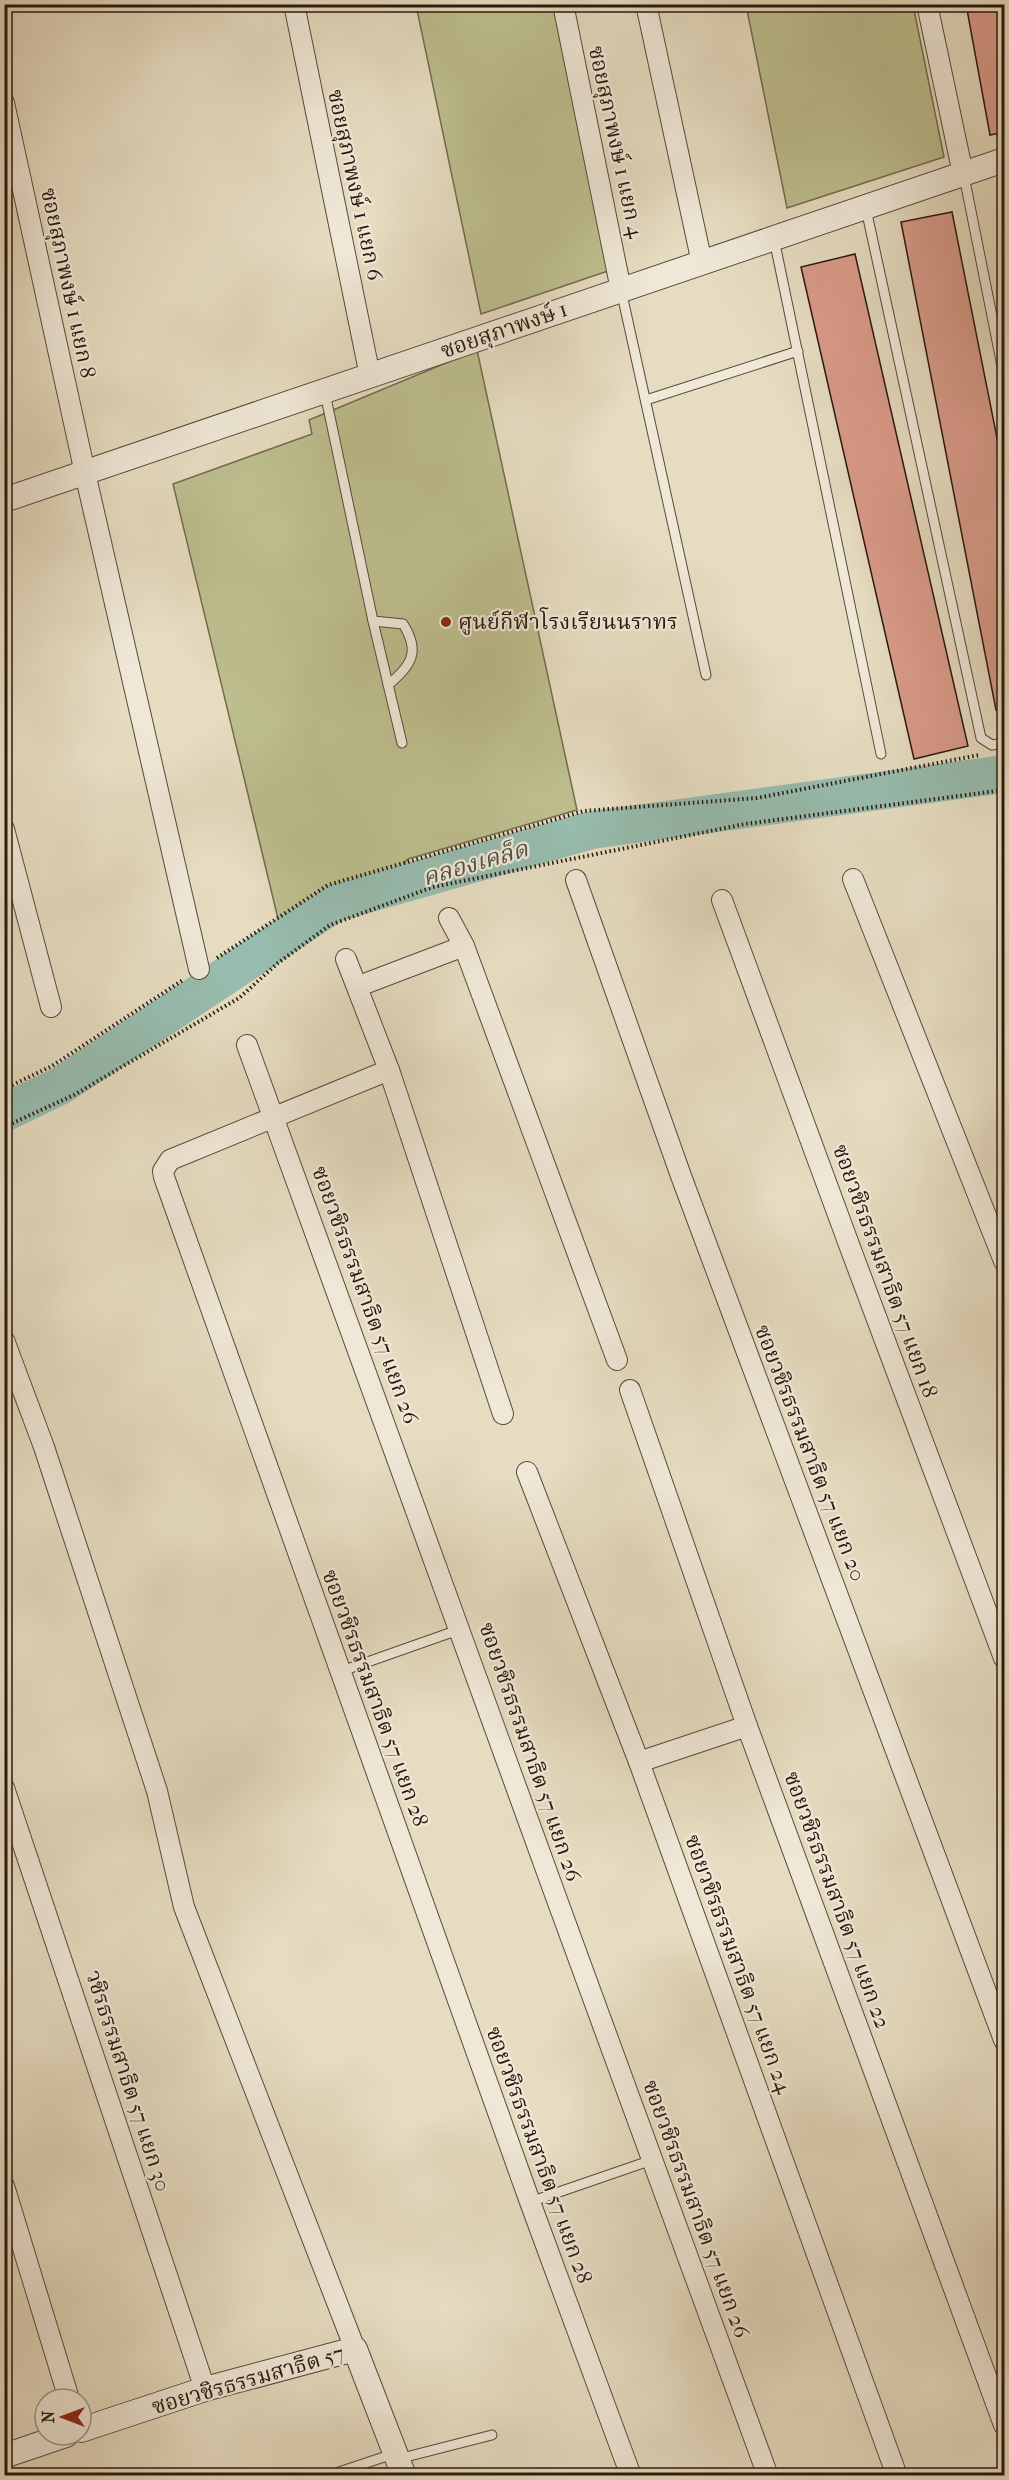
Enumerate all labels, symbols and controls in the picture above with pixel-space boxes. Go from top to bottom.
street label: ซอยสุภาพงษ์ 1 แยก 4 [582,44,649,242]
street label: ซอยสุภาพงษ์ 1 แยก 6 [321,87,388,283]
street label: ซอยสุภาพงษ์ 1 แยก 8 [34,186,101,381]
street label: ซอยสุภาพงษ์ 1 [437,296,571,365]
place label: ศูนย์กีฬาโรงเรียนนราทร [458,607,678,635]
marker: ศูนย์กีฬาโรงเรียนนราทร [439,615,453,629]
water label: คลองเคล็ด [419,834,532,891]
street label: ซอยวชิรธรรมสาธิต 57 แยก 18 [827,1141,943,1401]
street label: ซอยวชิรธรรมสาธิต 57 แยก 26 [306,1163,424,1428]
street label: ซอยวชิรธรรมสาธิต 57 แยก 20 [749,1321,871,1585]
street label: ซอยวชิรธรรมสาธิต 57 แยก 28 [316,1566,434,1830]
street label: ซอยวชิรธรรมสาธิต 57 แยก 26 [473,1619,587,1885]
street label: ซอยวชิรธรรมสาธิต 57 แยก 22 [778,1768,896,2032]
street label: ซอยวชิรธรรมสาธิต 57 แยก 24 [679,1831,797,2098]
street label: วชิรธรรมสาธิต 57 แยก 30 [80,1967,176,2195]
street label: ซอยวชิรธรรมสาธิต 57 แยก 28 [480,2023,598,2287]
street label: ซอยวชิรธรรมสาธิต 57 แยก 26 [637,2077,755,2342]
street label: ซอยวชิรธรรมสาธิต 57 [149,2340,347,2420]
north arrow [33,2387,93,2447]
text: N [39,2410,58,2423]

